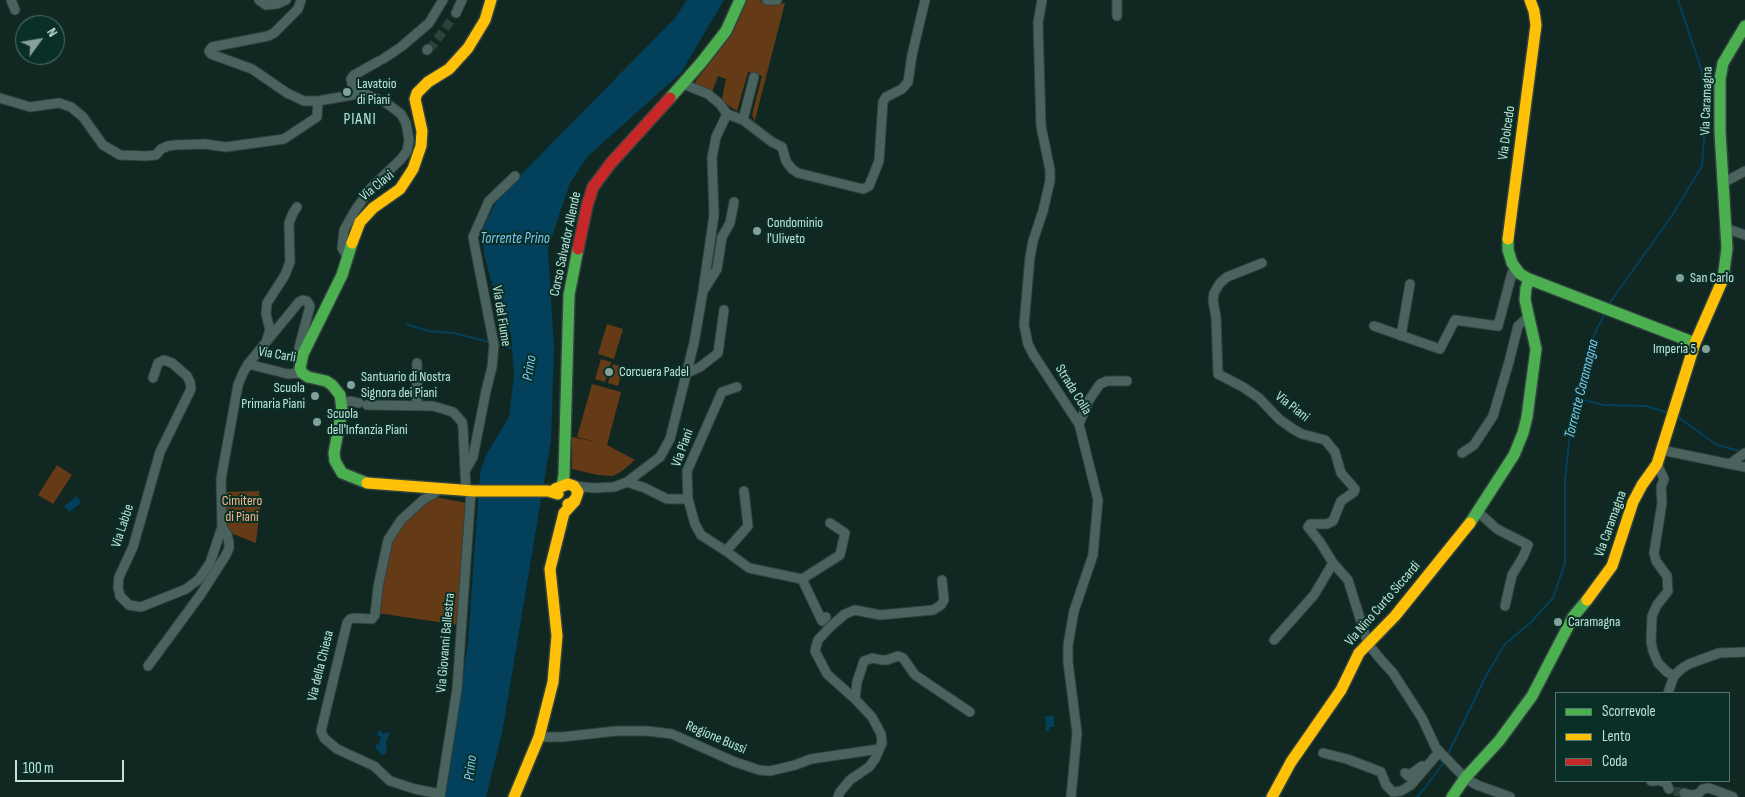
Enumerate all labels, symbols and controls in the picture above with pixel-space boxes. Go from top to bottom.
north arrow [15,15,65,65]
text: N [43,25,61,40]
street label: Via Caramagna [1697,66,1717,136]
place label: Lavatoio di Piani [357,76,396,108]
marker: Lavatoio di Piani [341,86,353,98]
street label: Via Dolcedo [1495,105,1519,161]
district label: PIANI [343,110,377,130]
street label: Via Clavi [356,167,398,205]
street label: Corso Salvador Allende [547,190,585,298]
place label: Condominio l'Uliveto [767,215,823,248]
marker: Condominio l'Uliveto [751,225,763,237]
water label: Torrente Prino [480,230,550,248]
place label: San Carlo [1690,270,1734,286]
marker: San Carlo [1674,272,1686,284]
street label: Via del Fiume [488,284,514,348]
water label: Torrente Caramagna [1561,338,1603,440]
place label: Imperia 5 [1653,341,1696,357]
street label: Via Carli [257,343,297,367]
marker: Imperia 5 [1700,343,1712,355]
water label: Prino [519,354,541,382]
street label: Strada Colla [1051,362,1095,418]
place label: Corcuera Padel [619,364,689,380]
marker: Corcuera Padel [603,366,615,378]
place label: Santuario di Nostra Signora dei Piani [361,369,451,402]
marker: Santuario di Nostra Signora dei Piani [345,379,357,391]
place label: Scuola Primaria Piani [241,380,305,412]
street label: Via Piani [1271,388,1313,426]
marker: Scuola Primaria Piani [309,390,321,402]
place label: Scuola dell'Infanzia Piani [327,406,408,438]
marker: Scuola dell'Infanzia Piani [311,416,323,428]
street label: Via Piani [668,427,698,469]
street label: Via Caramagna [1591,489,1631,559]
park label: Cimitero di Piani [222,493,262,526]
street label: Via Labbe [108,502,138,550]
street label: Via Nino Curto Siccardi [1342,558,1424,650]
street label: Via Giovanni Ballestra [433,592,459,694]
place label: Caramagna [1568,614,1620,630]
marker: Caramagna [1552,616,1564,628]
street label: Via della Chiesa [304,629,338,703]
legend [1555,692,1730,782]
text: Scorrevole [1602,702,1656,721]
street label: Regione Bussi [683,718,749,758]
text: Lento [1602,727,1631,746]
scale bar [18,750,126,782]
text: Coda [1602,752,1627,771]
water label: Prino [461,754,481,782]
text: 100 m [23,759,54,778]

